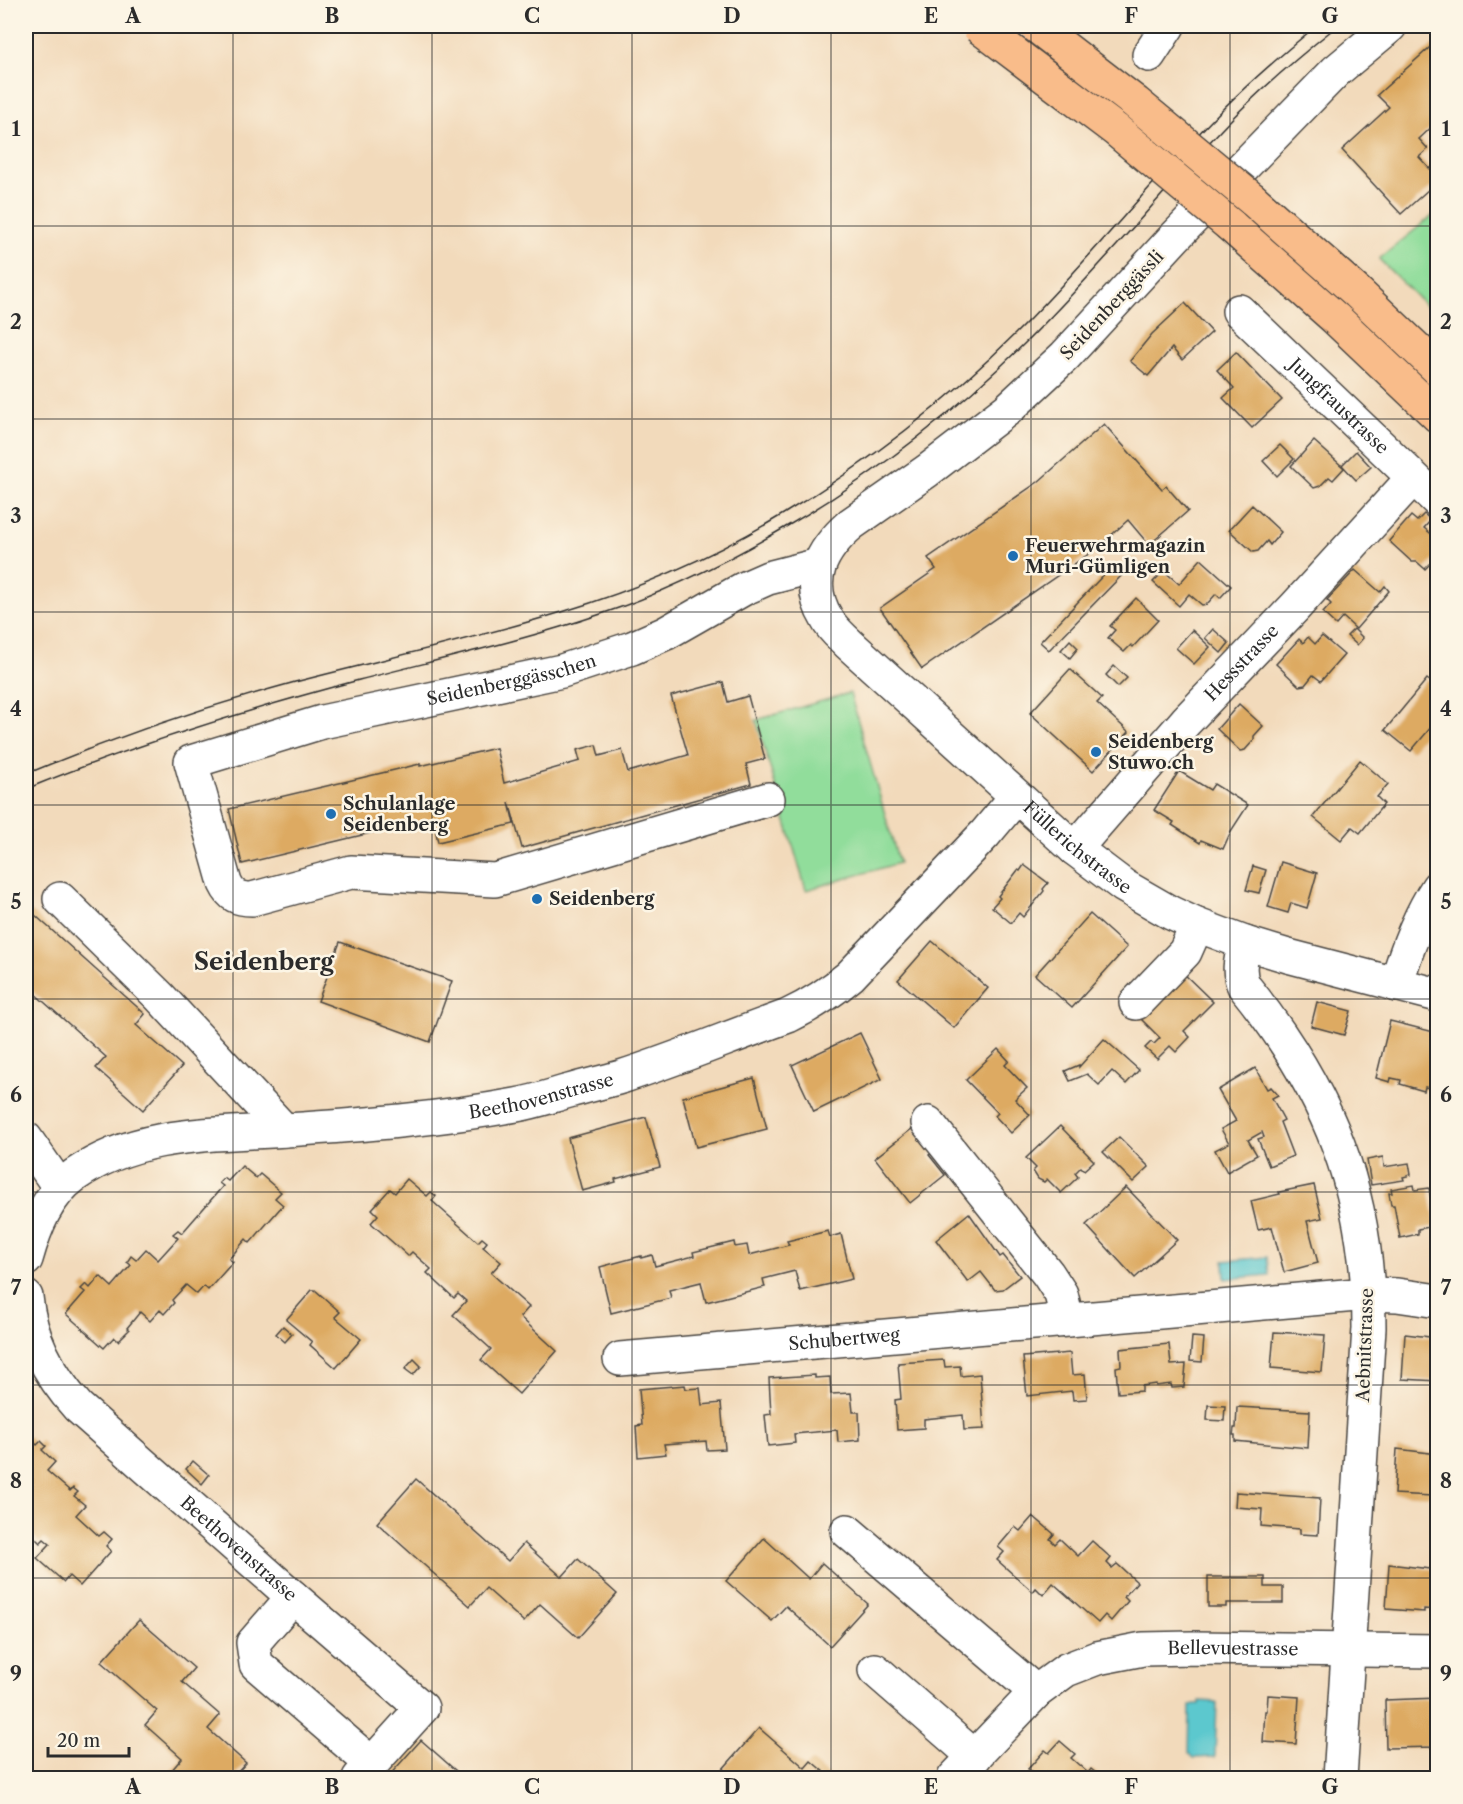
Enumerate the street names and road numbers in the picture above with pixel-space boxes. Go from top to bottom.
street label: Seidenberggässli [1056,245,1169,364]
street label: Jungfraustrasse [1282,352,1393,459]
street label: Hessstrasse [1200,620,1283,706]
street label: Seidenberggässchen [425,650,599,710]
street label: Füllerichstrasse [1019,796,1135,899]
street label: Beethovenstrasse [467,1069,616,1124]
street label: Aebnitstrasse [1352,1288,1378,1403]
street label: Schubertweg [788,1324,901,1355]
street label: Beethovenstrasse [176,1491,301,1606]
street label: Bellevuestrasse [1167,1637,1298,1660]

